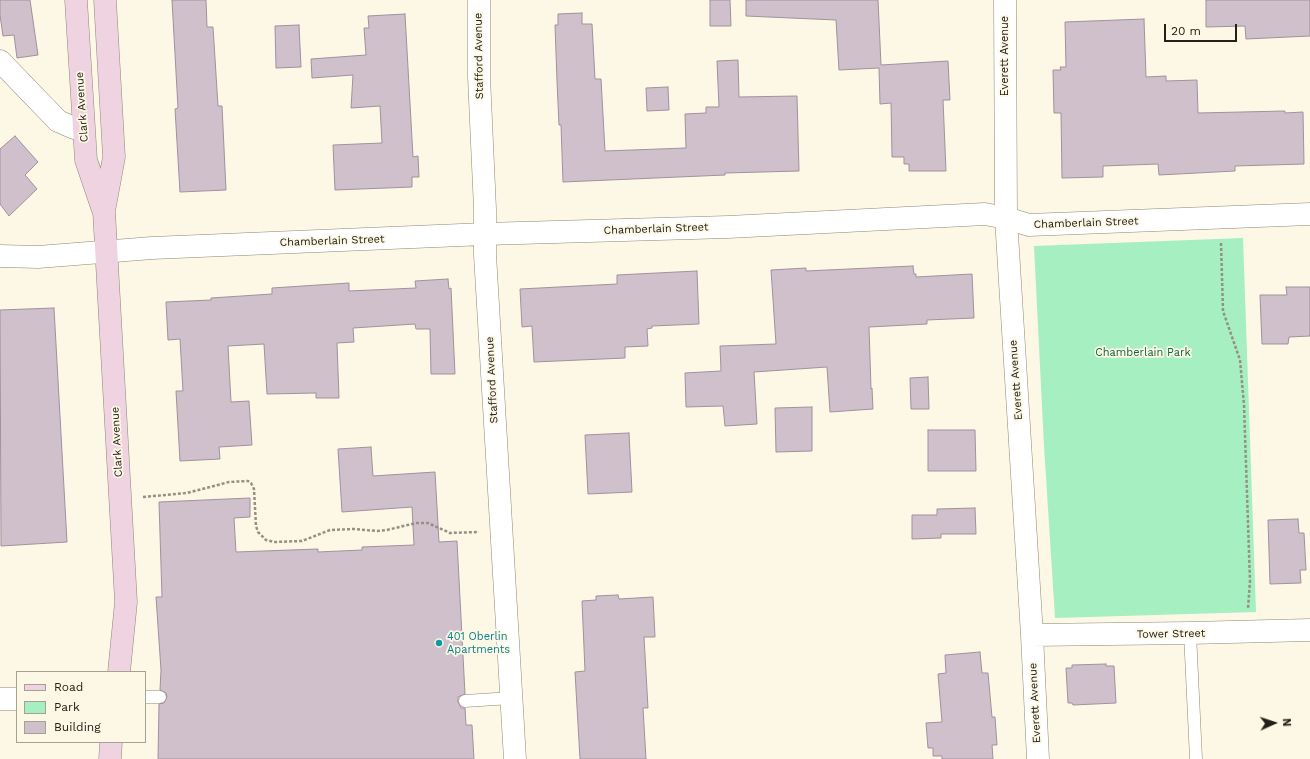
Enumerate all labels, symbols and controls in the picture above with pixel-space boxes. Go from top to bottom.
street label: Stafford Avenue [472,12,486,100]
street label: Everett Avenue [998,16,1012,96]
scale bar [1166,16,1239,42]
text: 20 m [1171,24,1201,38]
street label: Clark Avenue [73,71,91,143]
street label: Chamberlain Street [1033,215,1139,231]
street label: Chamberlain Street [603,221,709,237]
street label: Chamberlain Street [279,233,385,249]
street label: Stafford Avenue [483,336,501,424]
street label: Everett Avenue [1007,339,1025,421]
park label: Chamberlain Park [1095,346,1191,360]
street label: Clark Avenue [109,406,125,478]
street label: Tower Street [1137,627,1205,641]
place label: 401 Oberlin Apartments [447,630,510,656]
marker: 401 Oberlin Apartments [434,638,444,648]
street label: Everett Avenue [1026,663,1044,743]
legend [16,671,146,743]
text: Road [54,680,83,694]
text: Park [54,700,80,714]
north arrow [1254,703,1294,743]
text: N [1280,718,1293,727]
text: Building [54,720,101,734]

